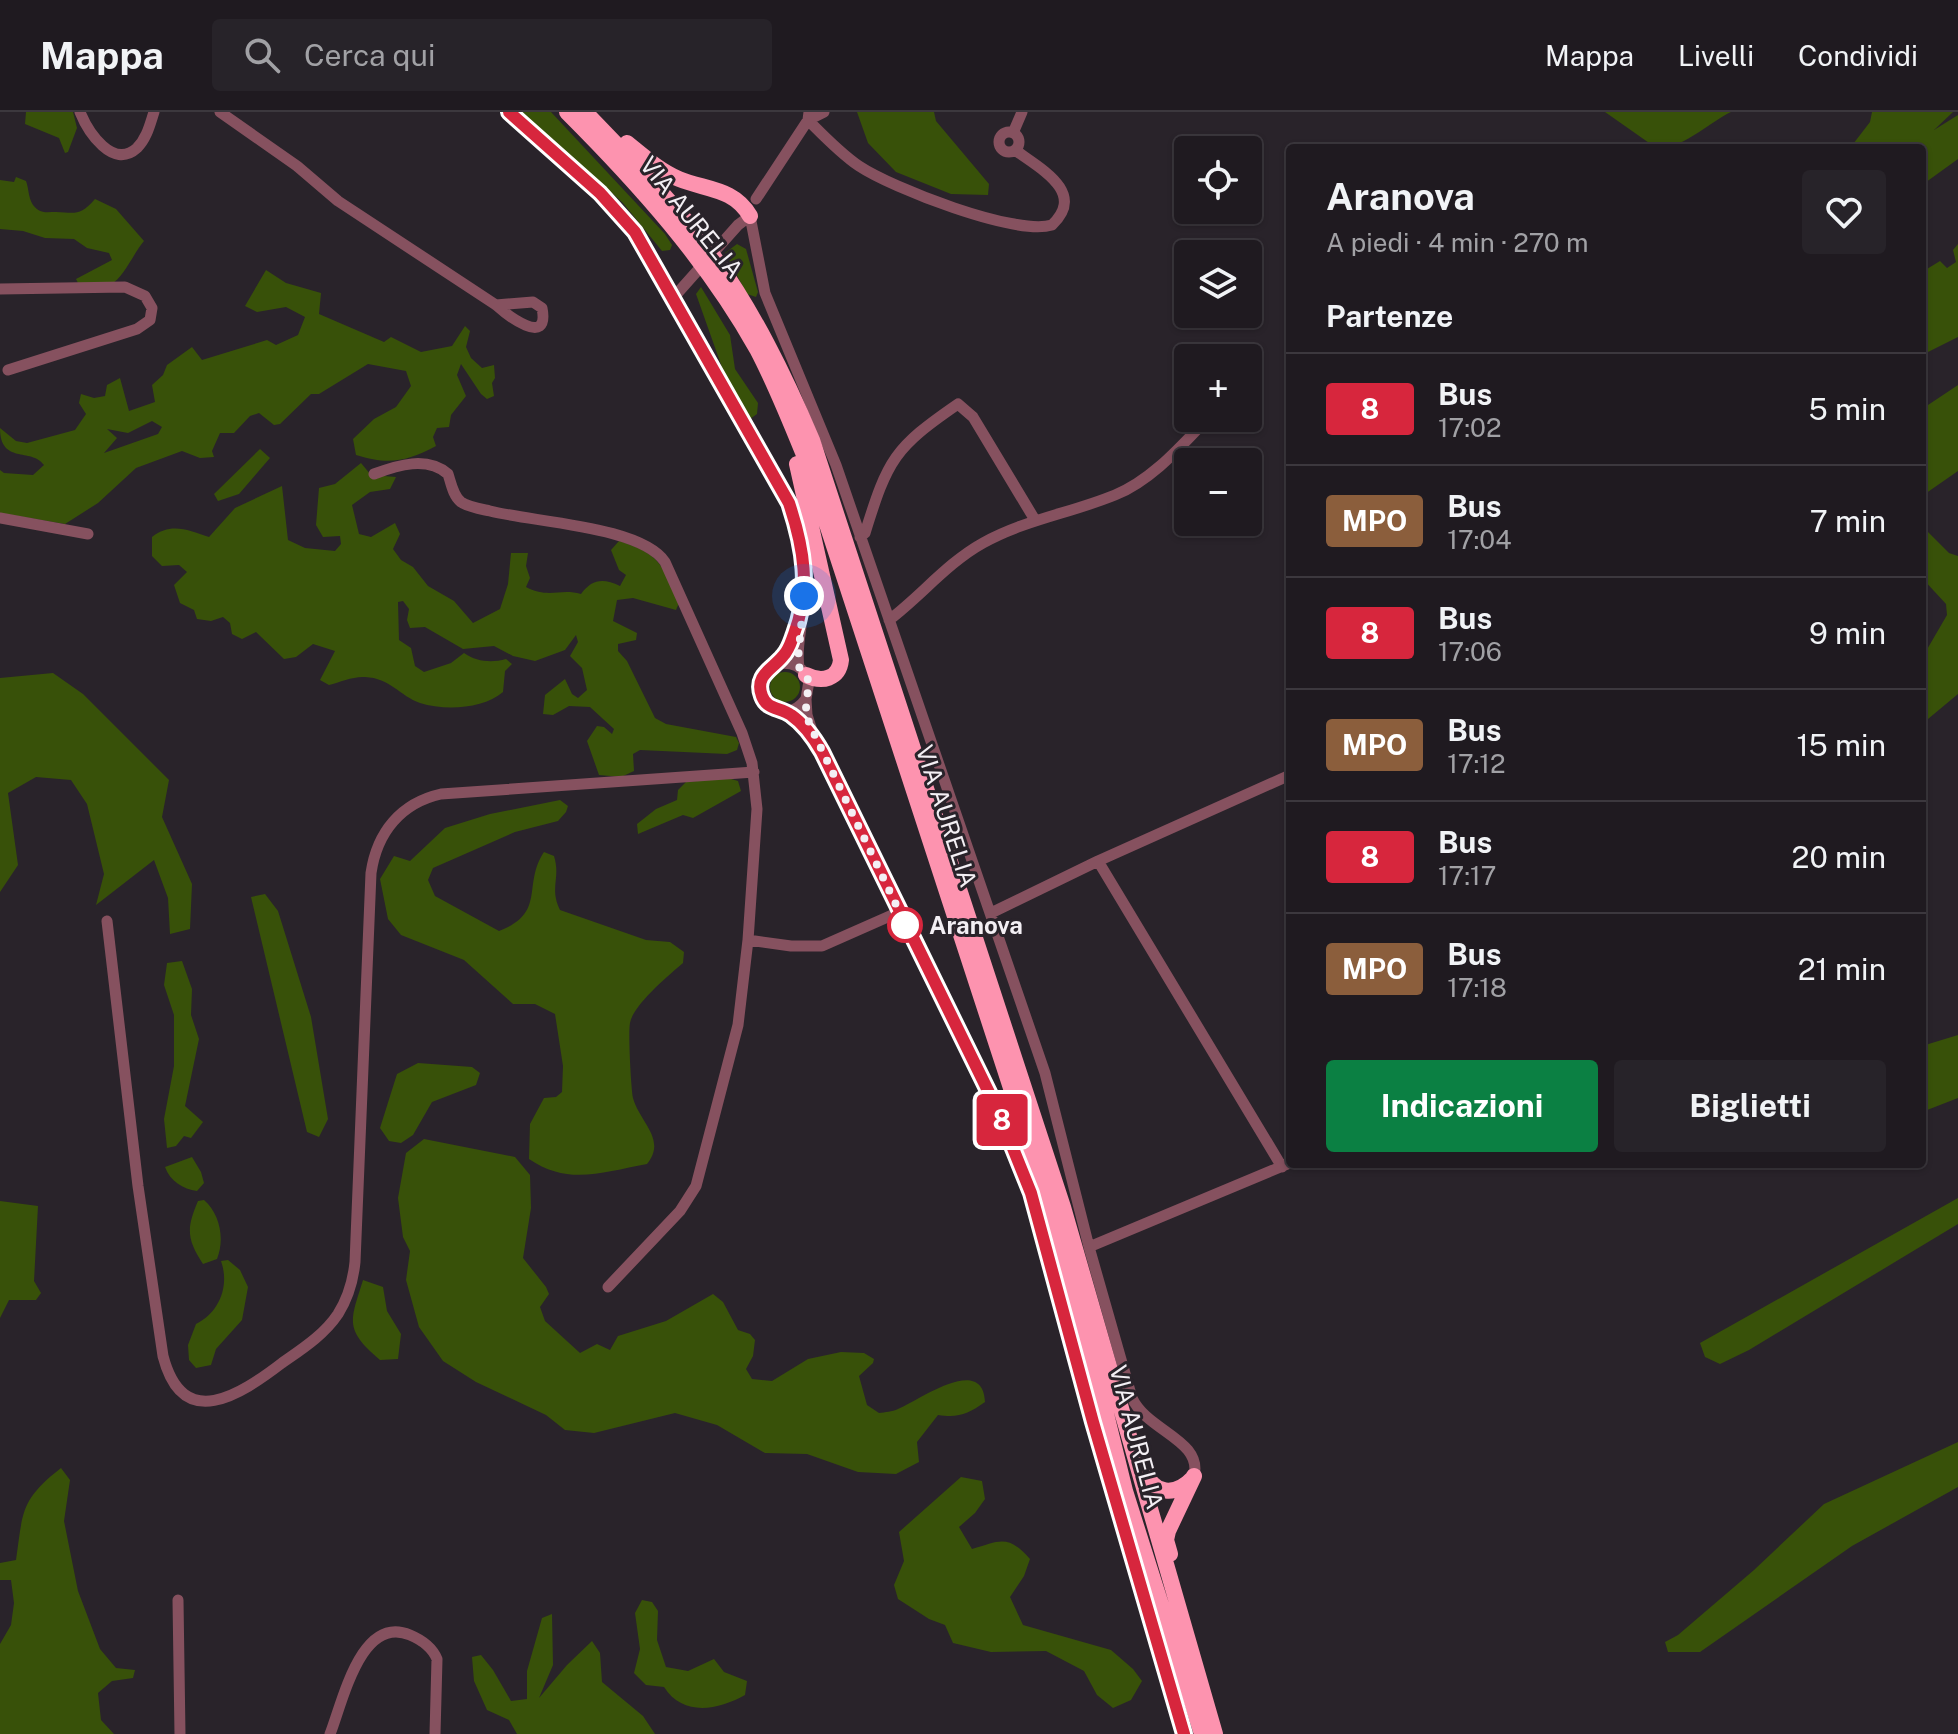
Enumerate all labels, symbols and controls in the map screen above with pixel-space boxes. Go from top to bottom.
search box [212,19,772,91]
text: Mappa [40,33,164,78]
icon: search [240,33,284,77]
text: Cerca qui [304,37,435,73]
text: Mappa [1545,39,1634,72]
text: Livelli [1678,39,1754,72]
text: Condividi [1798,39,1918,72]
map controls [1174,136,1262,536]
button: locate [1174,136,1262,224]
street label: VIA AURELIA [635,151,749,283]
button: heart [1802,170,1886,254]
text: Aranova [1326,174,1475,219]
text: A piedi · 4 min · 270 m [1326,227,1588,258]
button: layers [1174,240,1262,328]
text: Partenze [1326,298,1453,334]
button: + [1174,344,1262,432]
text: Bus [1438,376,1492,412]
text: 5 min [1809,391,1886,427]
text: 8 [1361,392,1379,425]
text: 17:02 [1438,412,1501,443]
button: − [1174,448,1262,536]
text: Bus [1447,488,1502,524]
text: 7 min [1810,503,1886,539]
text: MPO [1342,504,1407,537]
text: 17:04 [1447,524,1512,555]
your location [784,576,824,616]
text: Bus [1438,600,1492,636]
text: 9 min [1809,615,1886,651]
text: 8 [1361,616,1379,649]
text: 17:06 [1438,636,1502,667]
text: Bus [1447,712,1502,748]
text: 15 min [1796,727,1886,763]
text: MPO [1342,728,1407,761]
street label: VIA AURELIA [911,741,983,891]
text: 17:12 [1447,748,1505,779]
text: Bus [1438,824,1492,860]
text: 20 min [1792,839,1886,875]
text: 8 [1361,840,1379,873]
text: 17:17 [1438,860,1496,891]
marker: Aranova [888,908,922,942]
place label: Aranova [929,911,1023,939]
text: Bus [1447,936,1502,972]
text: 21 min [1798,951,1886,987]
text: MPO [1342,952,1407,985]
text: 17:18 [1447,972,1507,1003]
button: Indicazioni [1326,1060,1598,1152]
button: Biglietti [1614,1060,1886,1152]
line badge: 8 [976,1094,1028,1146]
text: 8 [993,1103,1011,1136]
street label: VIA AURELIA [1104,1362,1170,1512]

